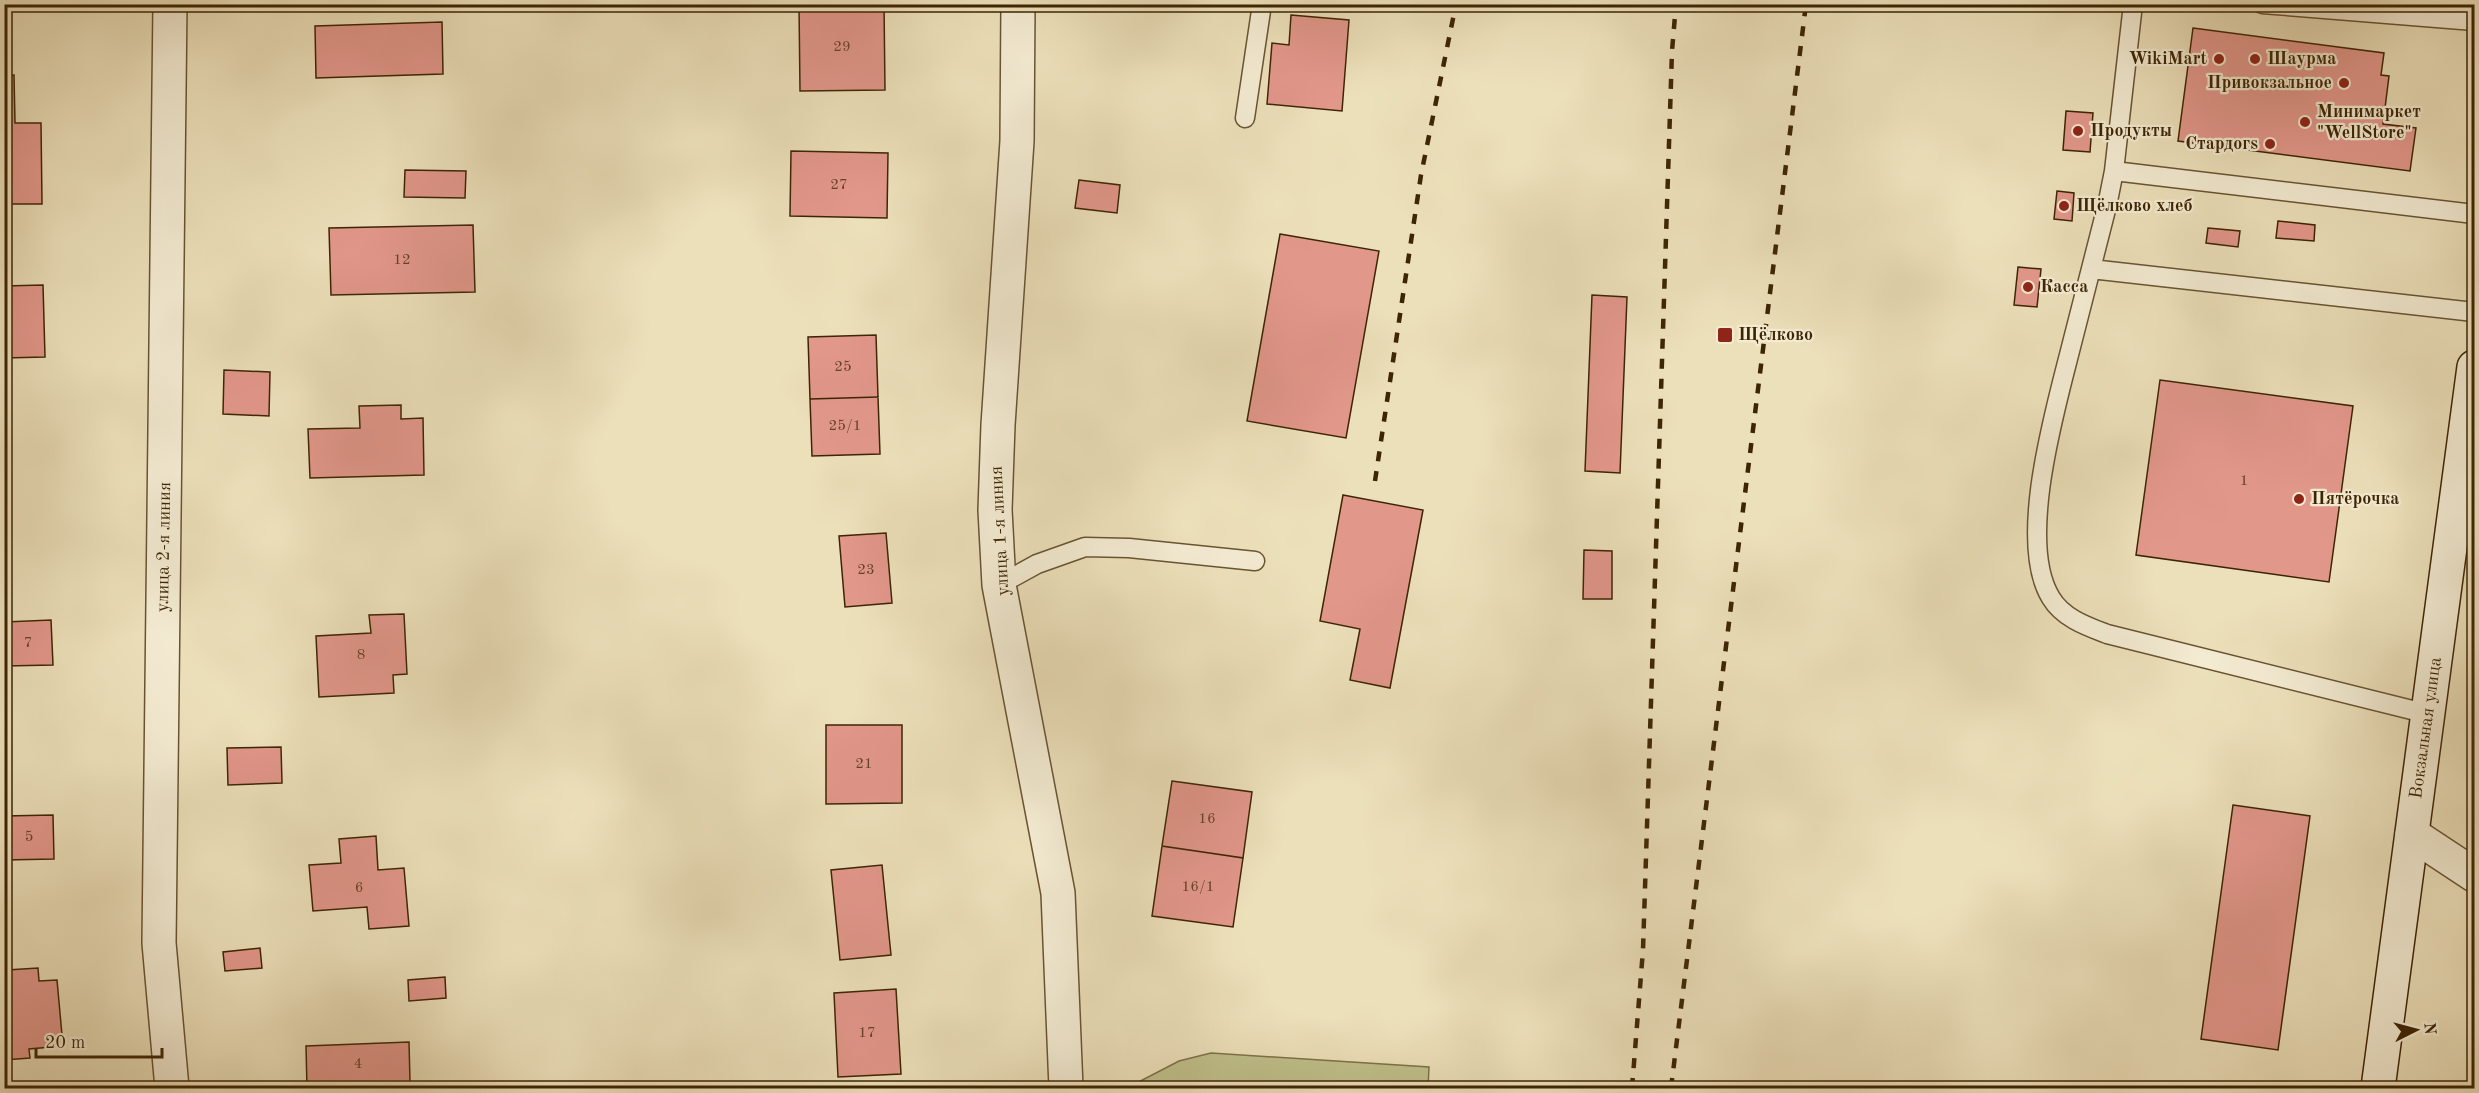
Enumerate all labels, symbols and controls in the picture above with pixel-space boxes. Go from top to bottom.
house number: 29 [833,40,851,55]
place label: WikiMart [2129,50,2207,68]
place label: Шаурма [2267,50,2336,68]
marker: WikiMart [2212,52,2226,66]
marker: Шаурма [2248,52,2262,66]
place label: Привокзальное [2207,74,2332,92]
marker: Привокзальное [2337,76,2351,90]
place label: Минимаркет "WellStore" [2317,103,2421,142]
marker: Минимаркет "WellStore" [2298,115,2312,129]
place label: Продукты [2090,122,2172,140]
marker: Продукты [2071,124,2085,138]
place label: Стардогs [2185,135,2258,153]
marker: Стардогs [2263,137,2277,151]
house number: 27 [830,178,848,193]
place label: Щёлково хлеб [2076,197,2193,215]
marker: Щёлково хлеб [2057,199,2071,213]
house number: 12 [393,253,411,268]
place label: Касса [2040,278,2088,296]
marker: Касса [2021,280,2035,294]
marker: Щёлково [1716,326,1734,344]
place label: Щёлково [1738,326,1813,344]
house number: 25 [834,360,852,375]
house number: 25/1 [829,419,861,434]
street label: улица 1-я линия [988,465,1012,597]
house number: 1 [2240,474,2248,489]
street label: улица 2-я линия [154,482,174,612]
place label: Пятёрочка [2311,490,2399,508]
marker: Пятёрочка [2292,492,2306,506]
house number: 23 [857,563,875,578]
house number: 7 [24,636,32,651]
house number: 8 [357,648,365,663]
street label: Вокзальная улица [2407,656,2445,800]
house number: 21 [855,757,873,772]
house number: 16 [1198,812,1216,827]
house number: 5 [25,830,33,845]
house number: 16/1 [1182,880,1214,895]
house number: 6 [355,881,363,896]
north arrow [2386,1000,2446,1060]
scale bar [36,1021,162,1059]
text: N [2420,1022,2438,1036]
house number: 17 [858,1026,876,1041]
text: 20 m [45,1034,85,1052]
house number: 4 [354,1057,362,1072]

